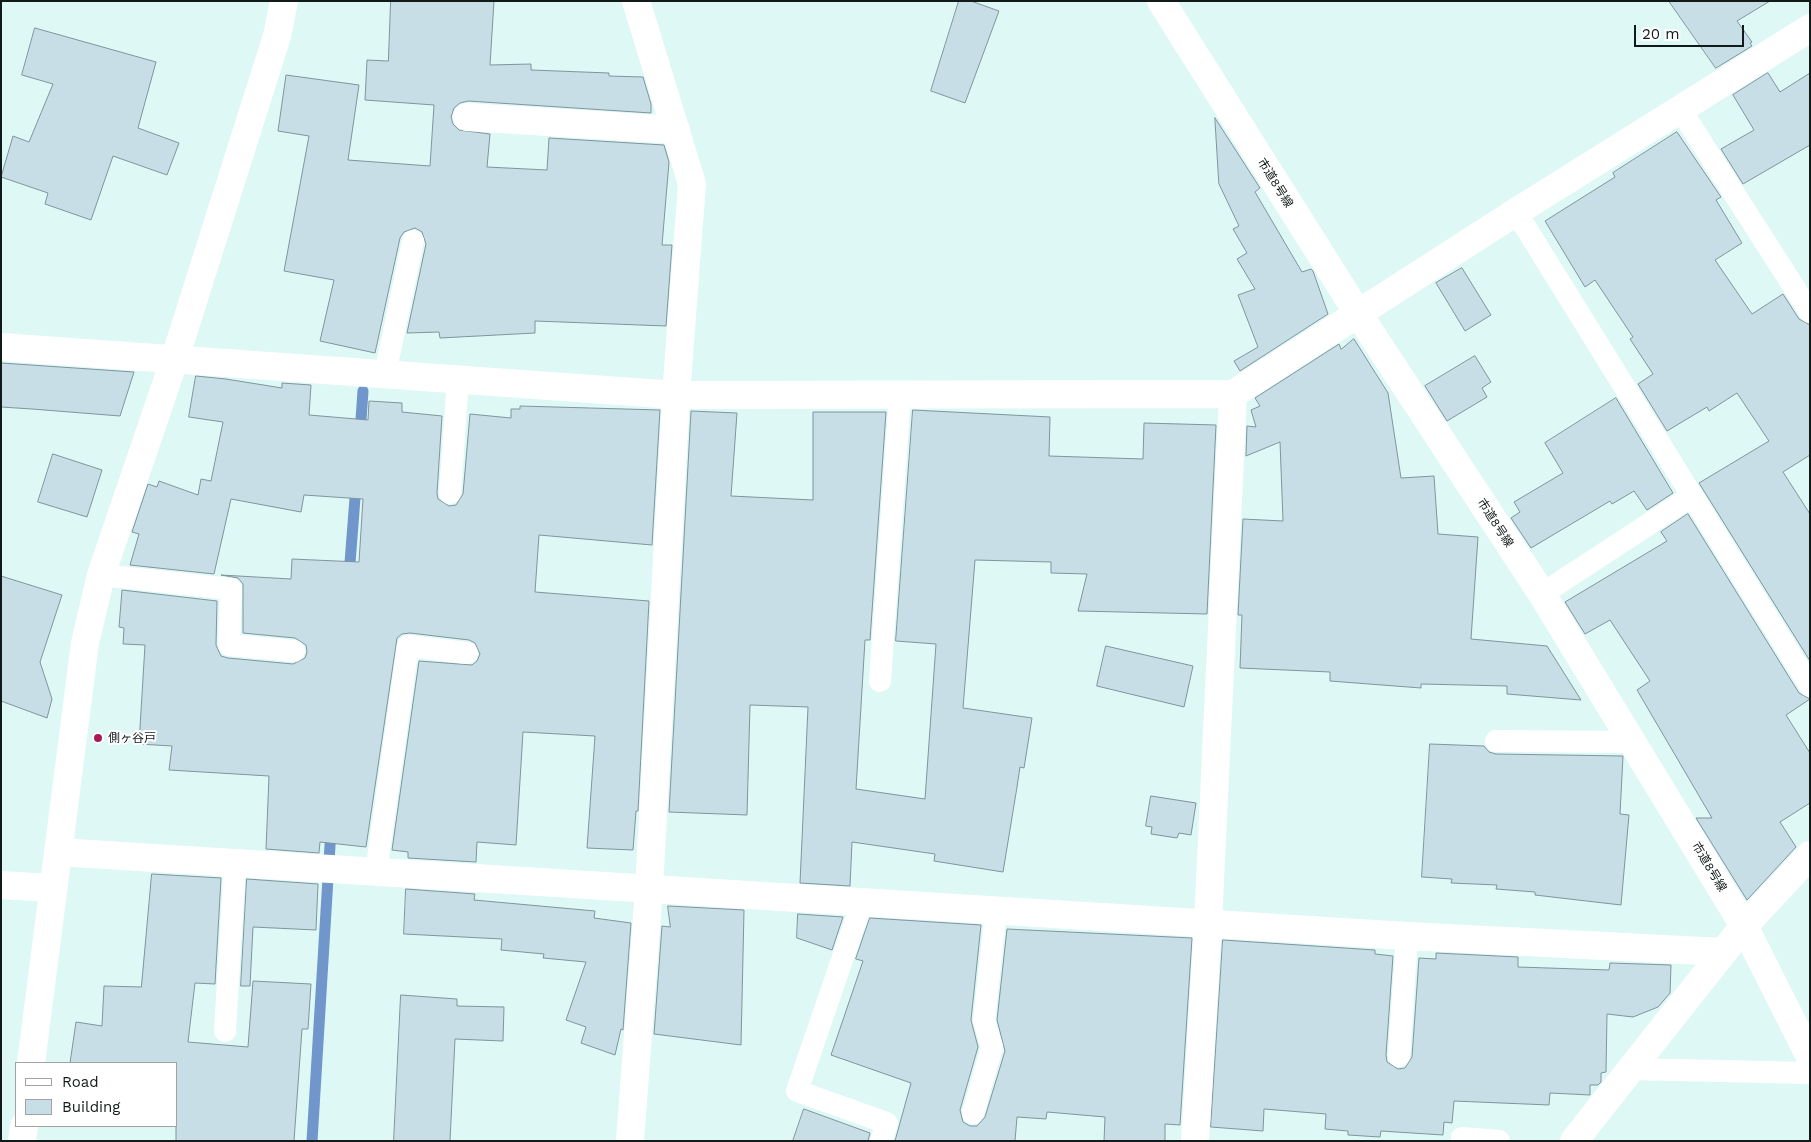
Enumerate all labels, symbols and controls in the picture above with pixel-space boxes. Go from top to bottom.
scale bar [1636,15,1746,47]
text: 20 m [1642,25,1680,43]
street label: 市道8号線 [1254,156,1296,210]
street label: 市道8号線 [1474,496,1516,550]
place label: 側ヶ谷戸 [108,731,156,745]
marker: 側ヶ谷戸 [92,732,104,744]
street label: 市道8号線 [1689,840,1729,894]
legend [15,1062,178,1127]
text: Road [62,1073,99,1091]
text: Building [62,1098,120,1116]

